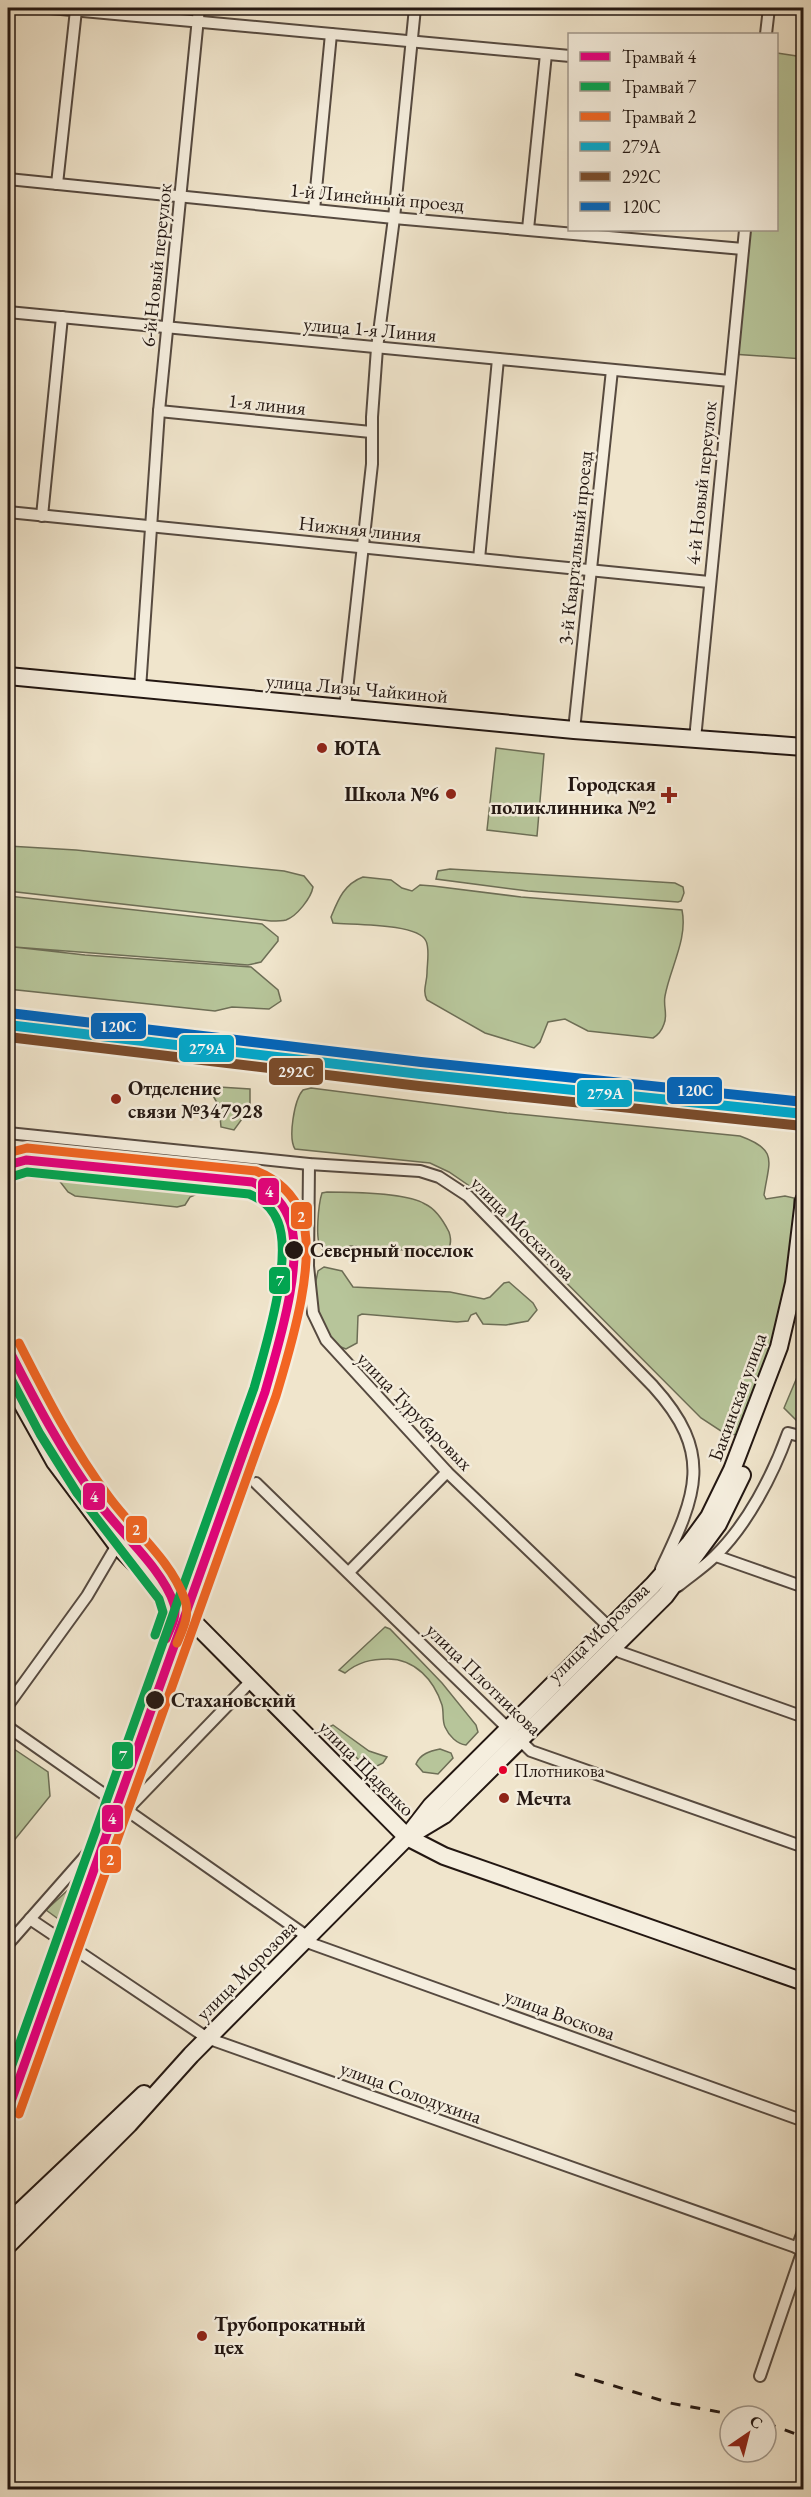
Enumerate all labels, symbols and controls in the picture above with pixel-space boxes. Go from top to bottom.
legend [568,33,778,231]
text: Трамвай 4 [622,45,697,68]
text: Трамвай 7 [622,75,697,98]
text: Трамвай 2 [622,105,697,128]
text: 279А [622,135,661,158]
text: 292С [622,165,661,188]
street label: 1-й Линейный проезд [289,176,465,218]
street label: 6-й Новый переулок [134,181,178,348]
text: 120С [622,195,661,218]
street label: улица 1-я Линия [302,310,438,348]
street label: 1-я линия [227,387,307,421]
street label: 4-й Новый переулок [679,399,723,566]
street label: 3-й Квартальный проезд [552,450,598,646]
street label: Нижняя линия [297,510,423,548]
street label: улица Лизы Чайкиной [265,667,449,709]
place label: ЮТА [334,735,381,761]
marker: ЮТА [315,741,329,755]
place label: Городская поликлинника №2 [491,771,656,820]
place label: Школа №6 [345,781,439,807]
marker: Городская поликлинника №2 [660,786,678,804]
marker: Школа №6 [444,787,458,801]
line badge: 120С [90,1012,147,1040]
text: 120С [100,1016,136,1037]
line badge: 279А [178,1034,235,1063]
text: 279А [189,1038,226,1059]
line badge: 292С [268,1057,324,1086]
text: 292С [278,1061,314,1082]
place label: Отделение связи №347928 [128,1075,263,1124]
line badge: 120С [666,1076,723,1105]
line badge: 279А [576,1079,633,1108]
text: 120С [677,1080,713,1101]
text: 279А [587,1083,624,1104]
marker: Отделение связи №347928 [109,1092,123,1106]
street label: улица Москатова [465,1170,581,1286]
line badge: 4 [257,1177,280,1206]
text: 4 [265,1181,274,1202]
line badge: 2 [290,1201,313,1230]
text: 2 [297,1206,306,1227]
place label: Северный поселок [310,1237,474,1263]
marker: Северный поселок [283,1239,305,1261]
line badge: 7 [268,1266,291,1295]
text: 7 [276,1270,285,1291]
street label: Бакинская улица [702,1329,772,1465]
street label: улица Турубаровых [351,1346,479,1476]
line badge: 4 [82,1482,106,1511]
text: 4 [90,1486,99,1507]
line badge: 2 [125,1515,148,1544]
text: 2 [132,1519,141,1540]
street label: улица Морозова [541,1577,655,1687]
street label: улица Плотникова [420,1617,548,1741]
place label: Стахановский [171,1687,296,1713]
marker: Стахановский [144,1689,166,1711]
street label: улица Щаденко [313,1714,421,1822]
line badge: 7 [111,1741,134,1770]
text: 7 [119,1745,128,1766]
place label: Плотникова [514,1759,606,1782]
marker: Плотникова [497,1764,509,1776]
place label: Мечта [516,1785,572,1811]
marker: Мечта [497,1791,511,1805]
line badge: 4 [101,1804,124,1833]
text: 4 [108,1808,117,1829]
line badge: 2 [99,1845,122,1874]
text: 2 [106,1849,115,1870]
street label: улица Морозова [190,1914,302,2026]
street label: улица Воскова [501,1982,619,2046]
street label: улица Солодухина [337,2054,485,2130]
place label: Трубопрокатный цех [214,2311,366,2360]
marker: Трубопрокатный цех [195,2329,209,2343]
north arrow [718,2404,778,2464]
text: С [746,2410,767,2434]

